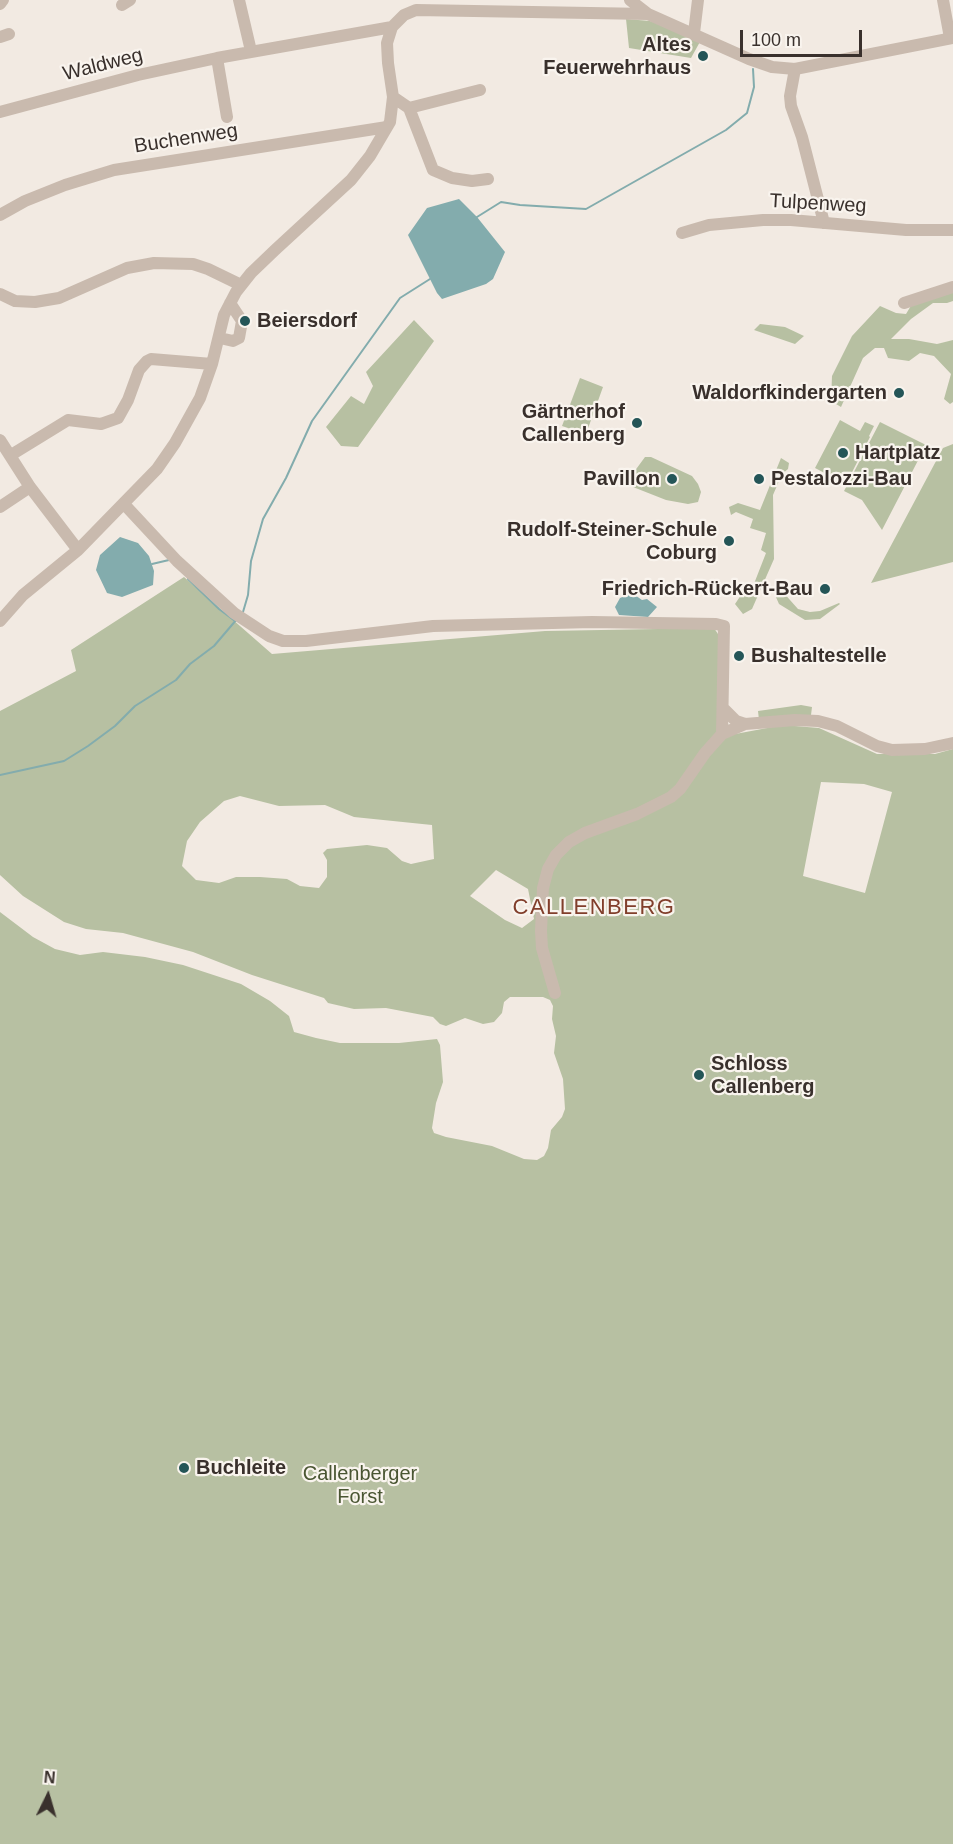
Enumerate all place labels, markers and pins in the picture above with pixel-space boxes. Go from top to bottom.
place label: Altes Feuerwehrhaus [543,33,691,80]
marker: Altes Feuerwehrhaus [696,49,710,63]
place label: Beiersdorf [257,309,357,333]
marker: Beiersdorf [238,314,252,328]
place label: Waldorfkindergarten [692,381,887,405]
marker: Waldorfkindergarten [892,386,906,400]
place label: Gärtnerhof Callenberg [522,400,625,447]
marker: Gärtnerhof Callenberg [630,416,644,430]
place label: Hartplatz [855,441,941,465]
marker: Hartplatz [836,446,850,460]
place label: Pavillon [583,467,660,491]
place label: Pestalozzi-Bau [771,467,912,491]
marker: Pavillon [665,472,679,486]
marker: Pestalozzi-Bau [752,472,766,486]
place label: Rudolf-Steiner-Schule Coburg [507,518,717,565]
marker: Rudolf-Steiner-Schule Coburg [722,534,736,548]
place label: Friedrich-Rückert-Bau [602,577,813,601]
marker: Friedrich-Rückert-Bau [818,582,832,596]
place label: Bushaltestelle [751,644,887,668]
marker: Bushaltestelle [732,649,746,663]
place label: Schloss Callenberg [711,1052,814,1099]
marker: Schloss Callenberg [692,1068,706,1082]
place label: Buchleite [196,1456,286,1480]
marker: Buchleite [177,1461,191,1475]

